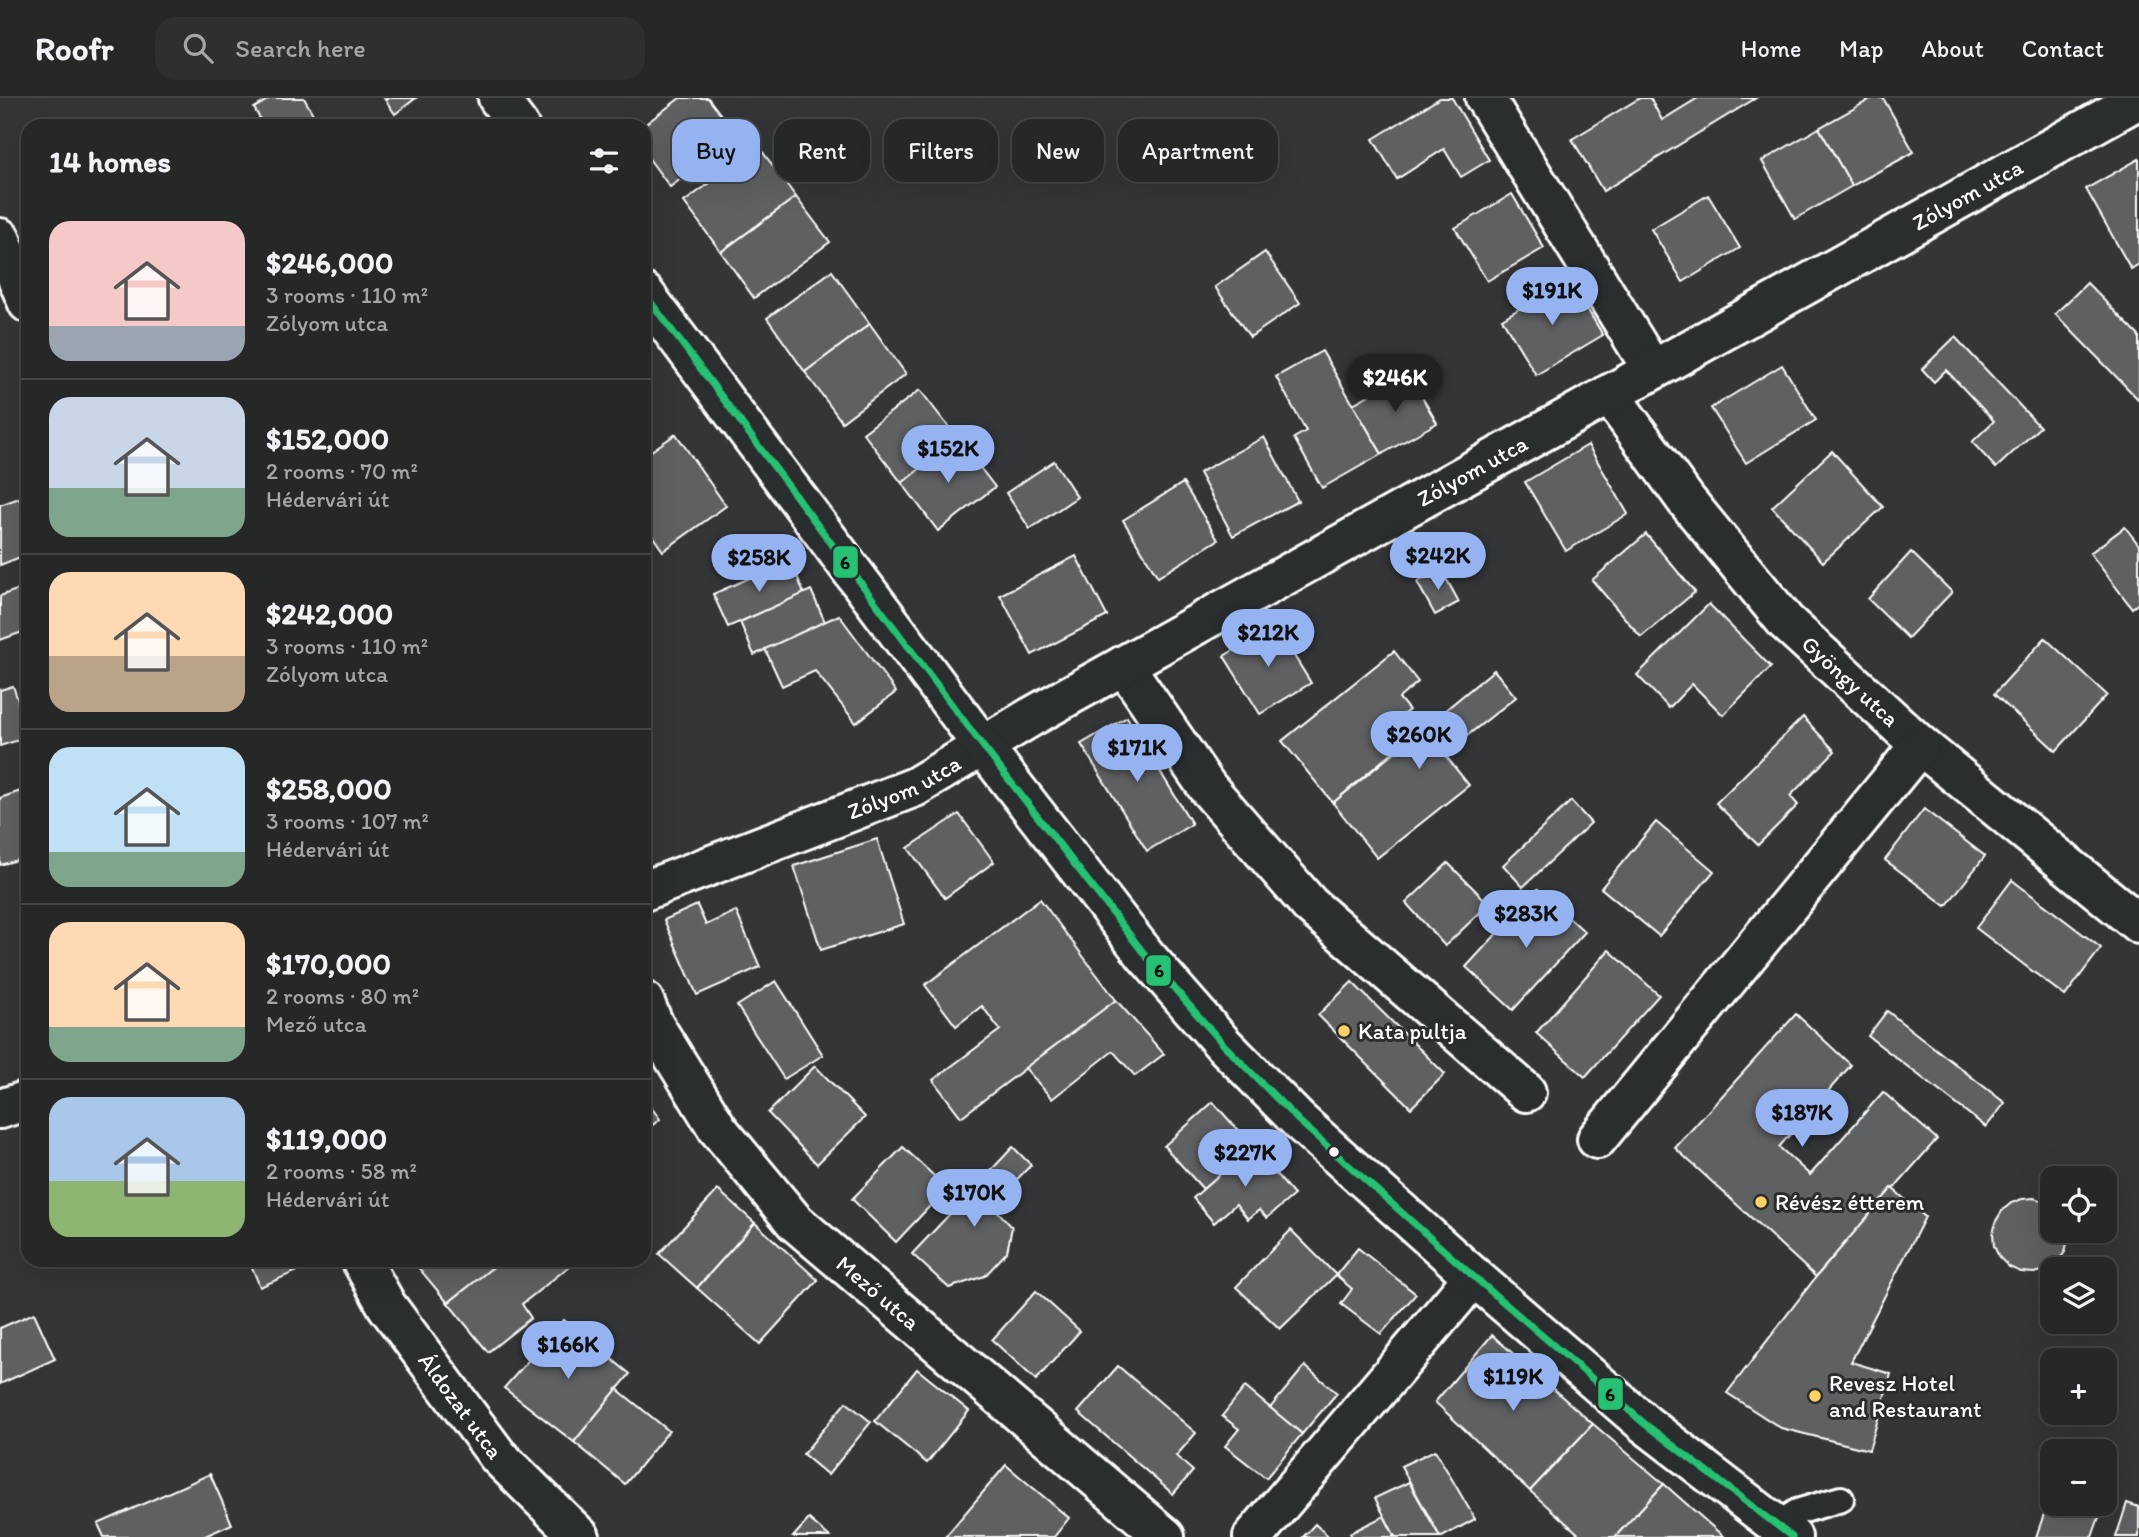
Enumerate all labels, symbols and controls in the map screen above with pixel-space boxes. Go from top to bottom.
search box [155,17,645,80]
text: Roofr [35,29,113,68]
icon: search [179,29,217,67]
text: Search here [235,32,366,64]
text: Home [1741,34,1801,63]
text: Map [1839,34,1883,63]
text: About [1921,34,1984,63]
text: Contact [2022,34,2104,63]
chip: Buy [672,119,760,182]
chip: Rent [774,119,870,182]
chip: Filters [884,119,998,182]
chip: New [1012,119,1104,182]
chip: Apartment [1118,119,1278,182]
icon: filters [585,142,623,180]
text: 14 homes [49,143,171,180]
street label: Zólyom utca [1907,153,2028,237]
text: $246,000 [266,244,393,281]
icon: home [105,249,189,333]
pin: $191K [1503,268,1601,327]
text: $191K [1522,276,1582,304]
text: 3 rooms · 110 m² [266,281,428,309]
text: Zólyom utca [266,309,388,337]
pin: $246K [1346,354,1444,414]
text: $246K [1363,363,1427,391]
text: $152,000 [266,420,389,457]
icon: home [105,425,189,509]
pin: $152K [899,426,997,485]
street label: Zólyom utca [1412,429,1532,513]
text: $152K [917,434,979,462]
text: 2 rooms · 70 m² [266,457,418,485]
text: Hédervári út [266,485,389,513]
pin: $242K [1389,532,1487,592]
pin: $258K [710,534,808,594]
text: $242K [1406,541,1470,569]
text: $258K [727,543,791,571]
line badge: 6 [832,545,859,579]
text: 6 [840,551,850,574]
text: $242,000 [266,595,393,632]
icon: home [105,600,189,684]
pin: $212K [1219,610,1317,669]
text: $212K [1237,618,1299,646]
street label: Gyöngy utca [1796,629,1905,733]
text: 3 rooms · 110 m² [266,632,428,660]
text: Zólyom utca [266,660,388,688]
pin: $260K [1370,712,1468,771]
text: $260K [1387,720,1451,748]
pin: $171K [1088,724,1186,784]
text: $171K [1107,733,1167,761]
street label: Zólyom utca [843,749,966,826]
text: $258,000 [266,770,392,807]
icon: home [105,775,189,859]
text: 3 rooms · 107 m² [266,807,429,835]
text: Hédervári út [266,835,389,863]
pin: $283K [1477,890,1575,950]
text: $283K [1494,899,1558,927]
text: $170,000 [266,945,391,982]
icon: home [105,950,189,1034]
line badge: 6 [1145,954,1172,987]
text: 6 [1154,959,1164,982]
text: 2 rooms · 80 m² [266,982,419,1010]
text: Mező utca [266,1010,367,1038]
place label: Kata pultja [1358,1017,1467,1045]
marker: Kata pultja [1336,1023,1352,1039]
pin: $187K [1753,1090,1851,1149]
text: $187K [1771,1098,1833,1126]
text: $119,000 [266,1120,387,1157]
icon: home [105,1125,189,1209]
pin: $227K [1196,1130,1294,1189]
text: $227K [1214,1138,1276,1166]
unlabelled marker [1327,1145,1341,1159]
text: 2 rooms · 58 m² [266,1157,417,1185]
map controls [2040,1166,2117,1516]
button: locate [2040,1166,2117,1243]
pin: $170K [925,1170,1023,1229]
text: $170K [943,1178,1005,1206]
text: Hédervári út [266,1185,389,1213]
place label: Révész étterem [1775,1188,1925,1216]
marker: Révész étterem [1753,1194,1769,1210]
street label: Mező utca [831,1249,926,1336]
button: layers [2040,1257,2117,1334]
pin: $166K [519,1322,617,1381]
text: $166K [537,1330,599,1358]
street label: Áldozat utca [412,1347,509,1465]
button: + [2040,1348,2117,1425]
pin: $119K [1464,1354,1562,1413]
text: $119K [1483,1362,1543,1390]
place label: Revesz Hotel and Restaurant [1829,1369,1982,1423]
line badge: 6 [1597,1377,1624,1411]
text: 6 [1605,1383,1615,1406]
marker: Revesz Hotel and Restaurant [1807,1388,1823,1404]
button: − [2040,1439,2117,1516]

